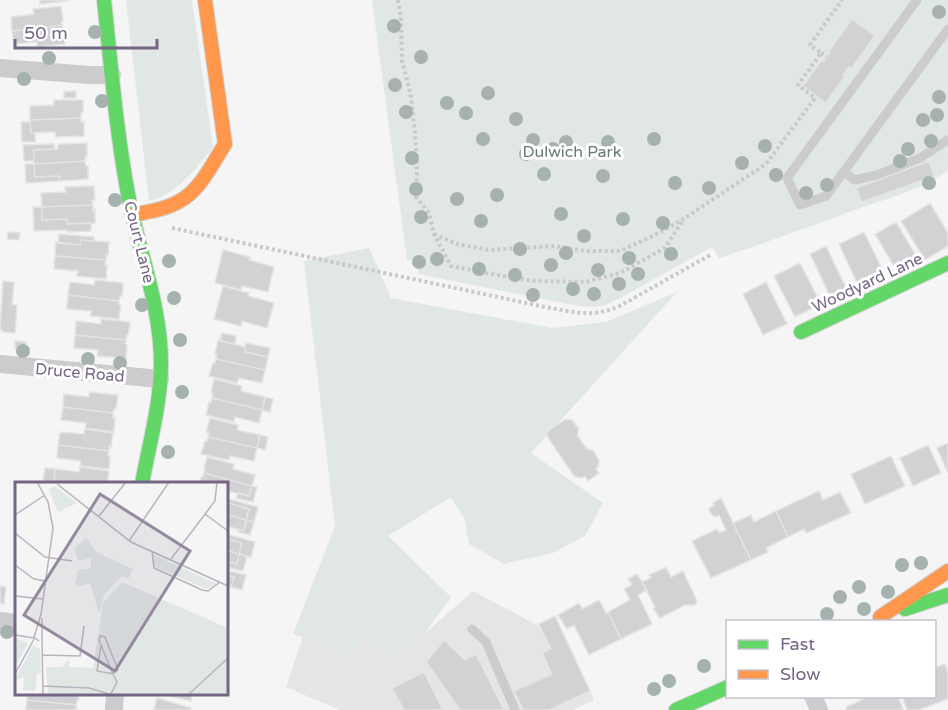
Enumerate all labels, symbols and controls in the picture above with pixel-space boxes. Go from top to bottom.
scale bar [15,12,158,50]
text: 50 m [24,22,68,44]
park label: Dulwich Park [523,142,622,162]
street label: Court Lane [119,199,159,285]
street label: Woodyard Lane [809,249,926,317]
street label: Druce Road [34,359,125,387]
inset map [15,482,228,695]
legend [726,620,936,698]
text: Fast [780,633,815,655]
text: Slow [780,663,821,685]

